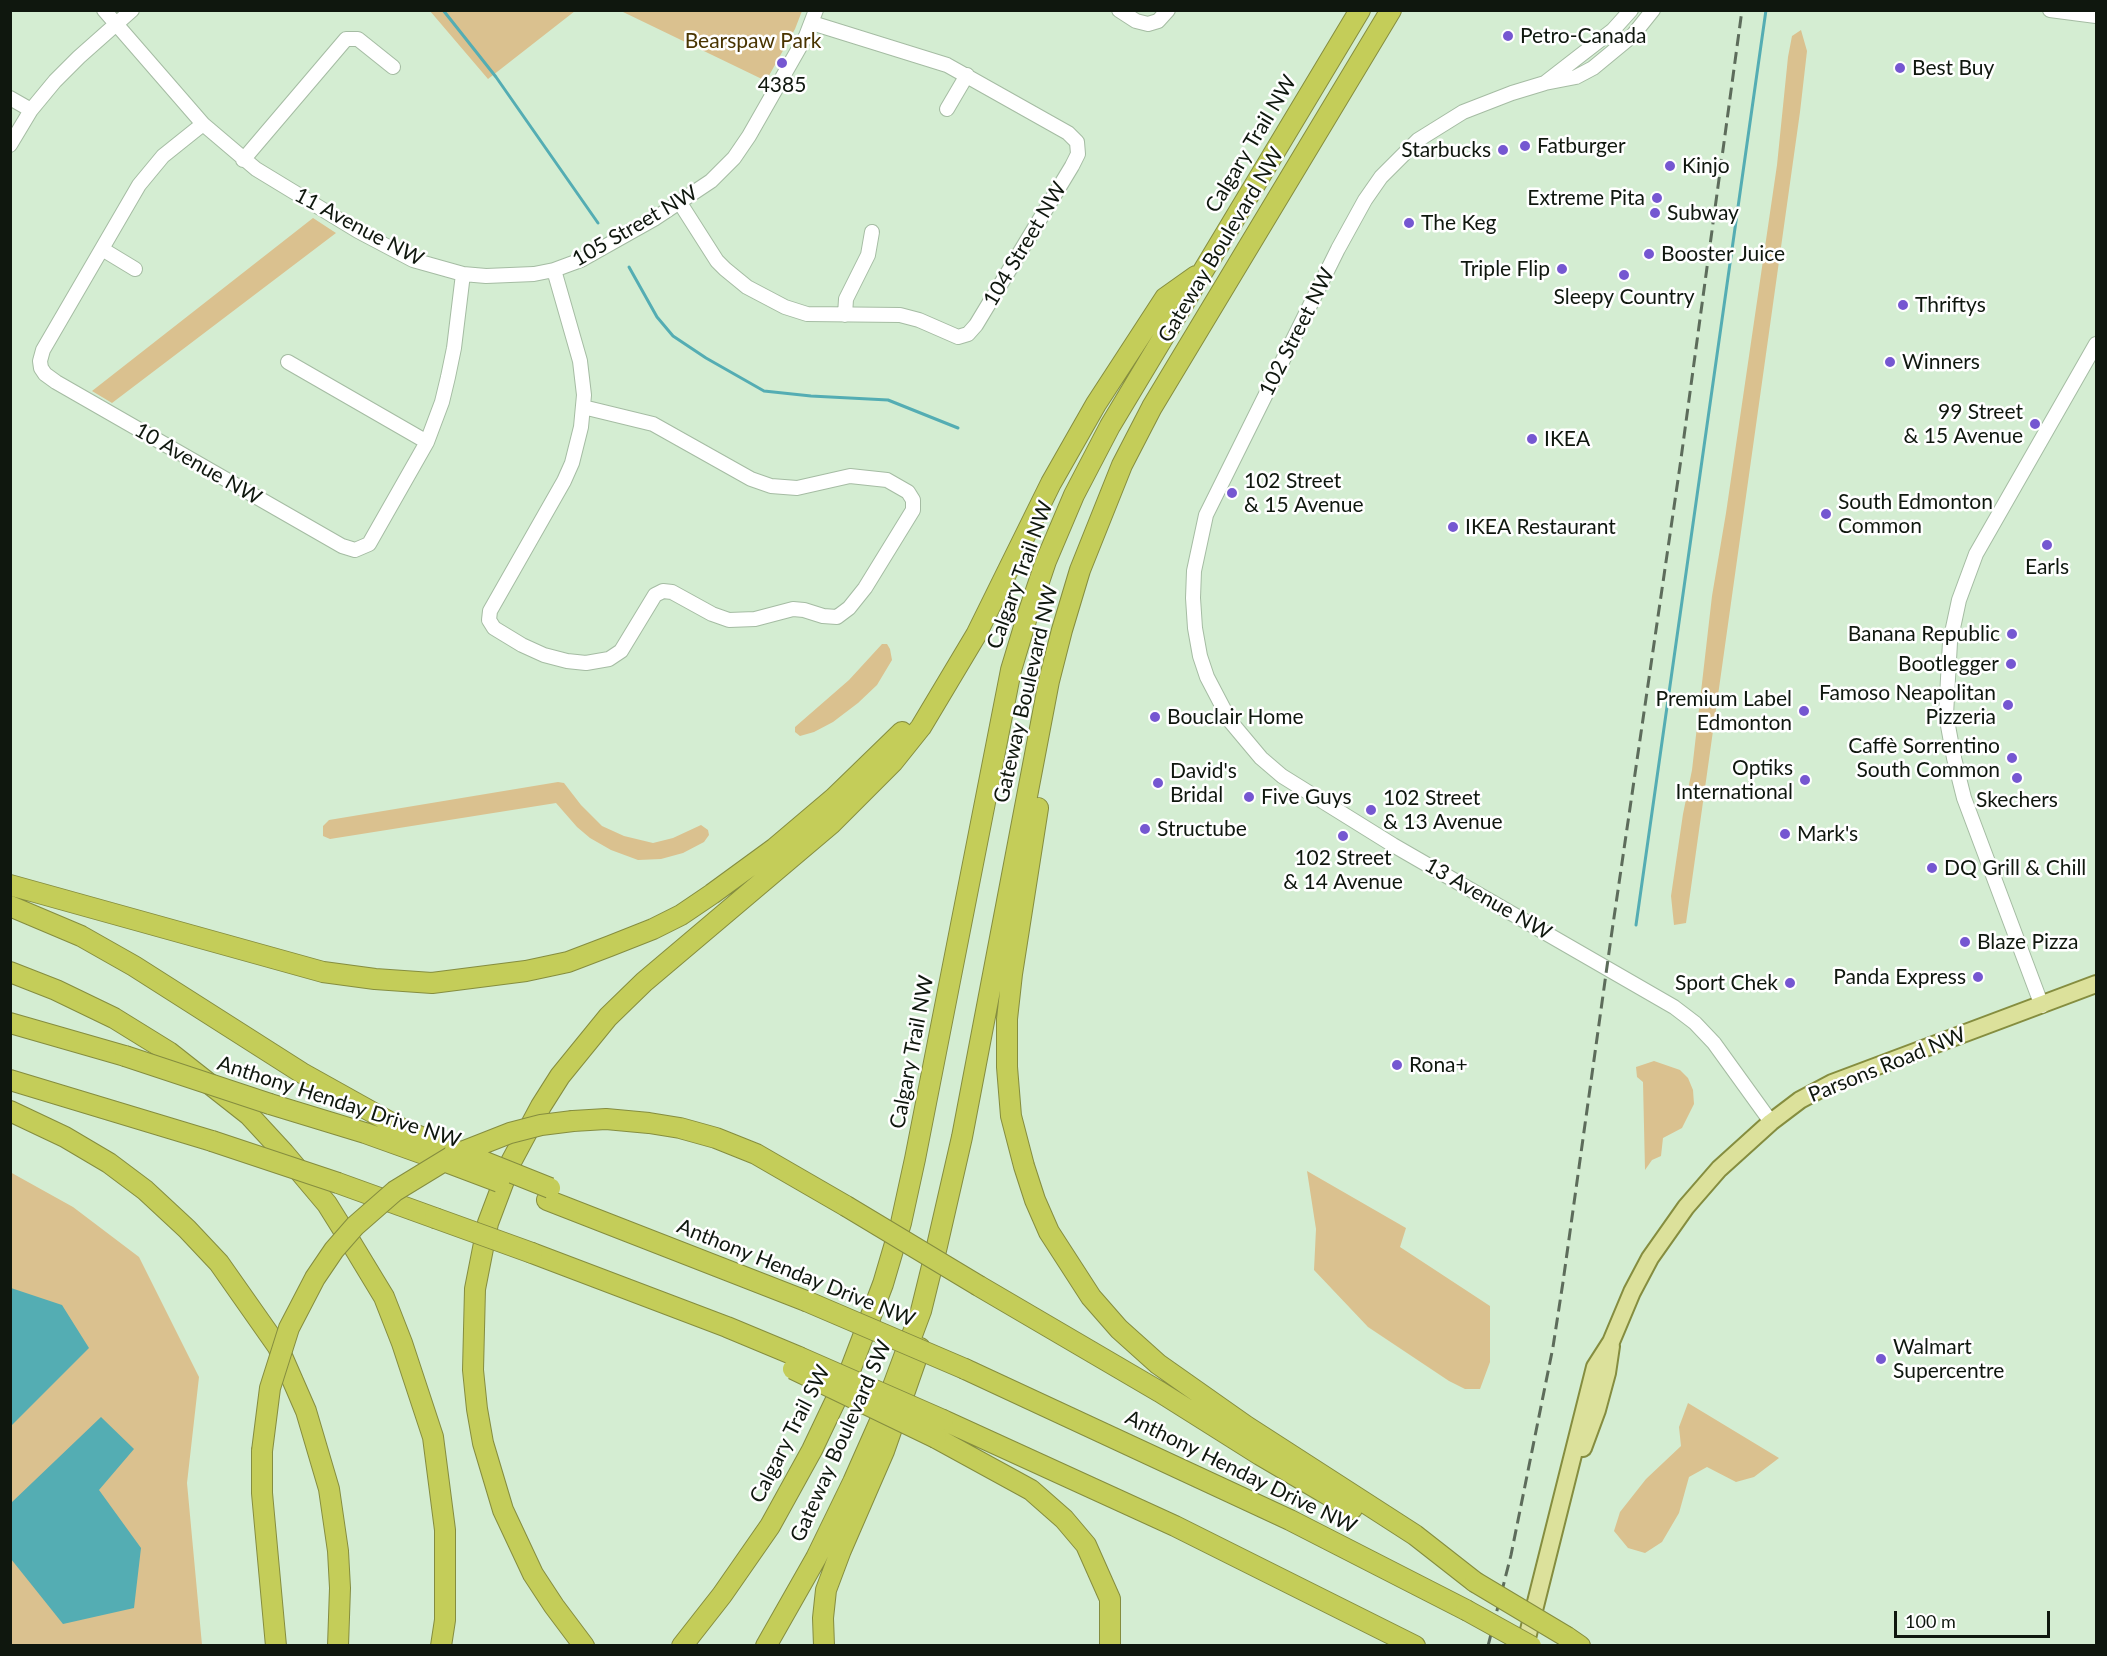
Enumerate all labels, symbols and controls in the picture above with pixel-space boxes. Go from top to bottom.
place label: Petro-Canada [1520,23,1646,49]
park label: Bearspaw Park [685,28,821,54]
marker: Petro-Canada [1501,29,1515,43]
place label: Best Buy [1912,55,1994,81]
marker: 4385 [775,56,789,70]
marker: Best Buy [1893,61,1907,75]
street label: Calgary Trail NW [1200,71,1302,217]
place label: 4385 [758,72,806,98]
place label: Fatburger [1537,133,1626,159]
place label: Starbucks [1401,137,1491,163]
marker: Fatburger [1518,139,1532,153]
street label: Gateway Boulevard NW [1153,143,1289,347]
marker: Starbucks [1496,143,1510,157]
place label: Kinjo [1682,153,1730,179]
marker: Kinjo [1663,159,1677,173]
street label: 104 Street NW [978,177,1072,311]
street label: 105 Street NW [568,180,702,272]
street label: 11 Avenue NW [290,182,428,272]
place label: Extreme Pita [1527,185,1645,211]
marker: Extreme Pita [1650,191,1664,205]
place label: Subway [1667,200,1739,226]
marker: Subway [1648,206,1662,220]
place label: The Keg [1421,210,1497,236]
marker: The Keg [1402,216,1416,230]
place label: Booster Juice [1661,241,1785,267]
marker: Booster Juice [1642,247,1656,261]
place label: Triple Flip [1461,256,1550,282]
marker: Triple Flip [1555,262,1569,276]
street label: 102 Street NW [1254,264,1340,400]
marker: Sleepy Country [1617,268,1631,282]
place label: Sleepy Country [1553,284,1695,310]
place label: Thriftys [1915,292,1986,318]
marker: Thriftys [1896,298,1910,312]
place label: Winners [1902,349,1980,375]
marker: Winners [1883,355,1897,369]
place label: 99 Street & 15 Avenue [1903,399,2023,449]
street label: 10 Avenue NW [130,417,266,511]
marker: 99 Street & 15 Avenue [2028,417,2042,431]
place label: IKEA [1544,426,1590,452]
marker: IKEA [1525,432,1539,446]
place label: 102 Street & 15 Avenue [1244,468,1364,518]
marker: 102 Street & 15 Avenue [1225,486,1239,500]
place label: South Edmonton Common [1838,489,1993,539]
street label: Calgary Trail NW [982,497,1058,653]
marker: South Edmonton Common [1819,507,1833,521]
place label: IKEA Restaurant [1465,514,1616,540]
marker: IKEA Restaurant [1446,520,1460,534]
marker: Earls [2040,538,2054,552]
place label: Earls [2025,554,2069,580]
street label: Gateway Boulevard NW [989,583,1063,805]
place label: Banana Republic [1848,621,2000,647]
marker: Banana Republic [2005,627,2019,641]
place label: Bootlegger [1898,651,1999,677]
marker: Bootlegger [2004,657,2018,671]
place label: Famoso Neapolitan Pizzeria [1819,680,1996,730]
place label: Premium Label Edmonton [1656,686,1792,736]
marker: Famoso Neapolitan Pizzeria [2001,698,2015,712]
place label: Bouclair Home [1167,704,1303,730]
marker: Premium Label Edmonton [1797,704,1811,718]
marker: Bouclair Home [1148,710,1162,724]
place label: Caffè Sorrentino South Common [1848,733,2000,783]
marker: Caffè Sorrentino South Common [2005,751,2019,765]
place label: Optiks International [1676,755,1793,805]
place label: David's Bridal [1170,758,1237,808]
marker: Skechers [2010,771,2024,785]
marker: Optiks International [1798,773,1812,787]
marker: David's Bridal [1151,776,1165,790]
place label: Five Guys [1261,784,1351,810]
place label: 102 Street & 13 Avenue [1383,785,1503,835]
place label: Skechers [1976,787,2058,813]
marker: Five Guys [1242,790,1256,804]
marker: 102 Street & 13 Avenue [1364,803,1378,817]
place label: Structube [1157,816,1247,842]
place label: Mark's [1797,821,1858,847]
marker: Structube [1138,822,1152,836]
marker: Mark's [1778,827,1792,841]
marker: 102 Street & 14 Avenue [1336,829,1350,843]
place label: 102 Street & 14 Avenue [1283,845,1403,895]
street label: 13 Avenue NW [1420,852,1556,946]
place label: DQ Grill & Chill [1944,855,2086,881]
marker: DQ Grill & Chill [1925,861,1939,875]
place label: Blaze Pizza [1977,929,2079,955]
marker: Blaze Pizza [1958,935,1972,949]
place label: Panda Express [1833,964,1966,990]
place label: Sport Chek [1675,970,1778,996]
marker: Panda Express [1971,970,1985,984]
street label: Calgary Trail NW [885,973,939,1131]
marker: Sport Chek [1783,976,1797,990]
street label: Parsons Road NW [1805,1022,1969,1108]
street label: Anthony Henday Drive NW [214,1051,464,1153]
place label: Rona+ [1409,1052,1468,1078]
marker: Rona+ [1390,1058,1404,1072]
street label: Anthony Henday Drive NW [673,1214,919,1332]
place label: Walmart Supercentre [1893,1334,2004,1384]
street label: Gateway Boulevard SW [785,1336,897,1546]
marker: Walmart Supercentre [1874,1352,1888,1366]
street label: Calgary Trail SW [744,1361,836,1507]
street label: Anthony Henday Drive NW [1121,1405,1361,1539]
scale bar [1897,1599,2053,1637]
text: 100 m [1905,1610,1956,1632]

